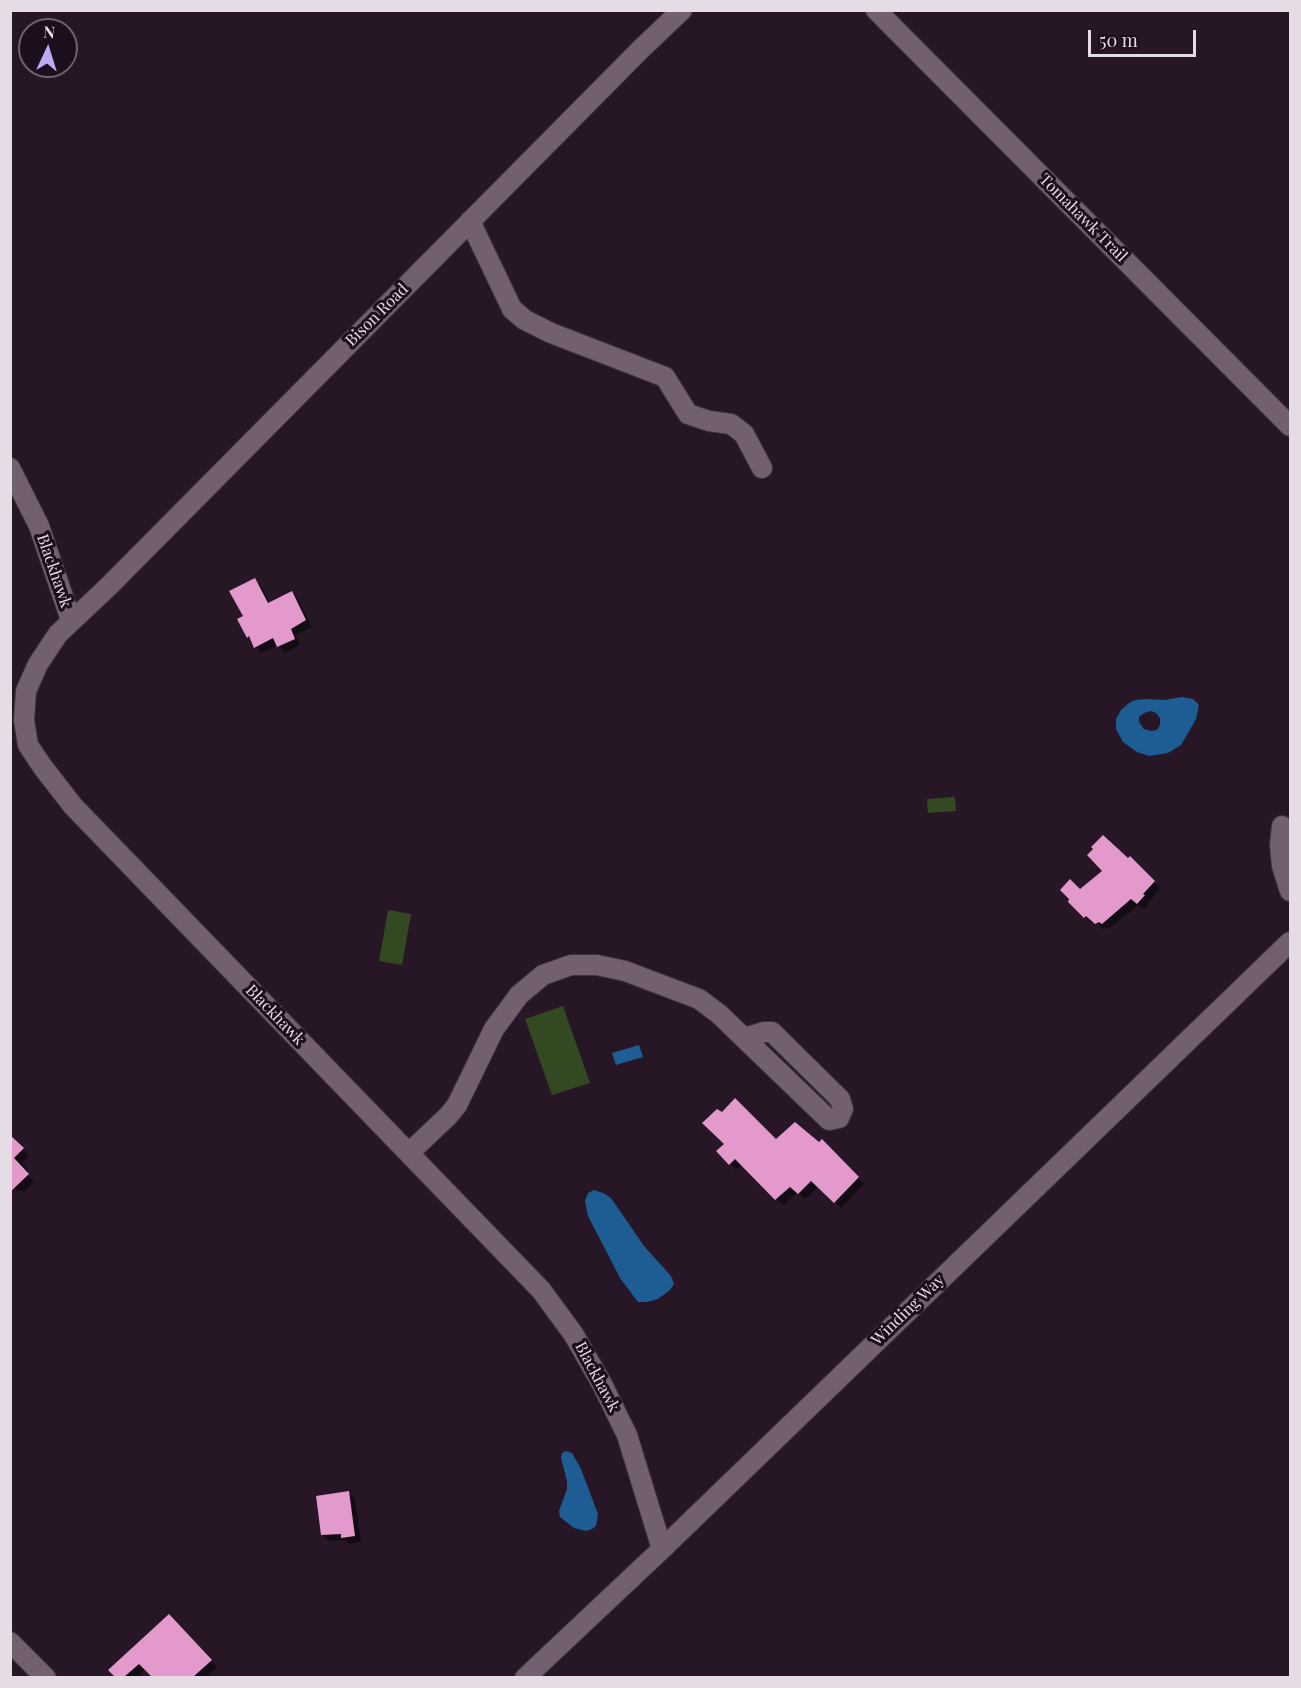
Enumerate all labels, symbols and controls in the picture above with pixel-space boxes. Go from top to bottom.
north arrow [18,18,78,78]
scale bar [1091,18,1199,56]
text: N [43,21,56,42]
text: 50 m [1099,28,1138,52]
street label: Tomahawk Trail [1035,170,1131,266]
street label: Bison Road [342,280,412,350]
street label: Blackhawk [32,532,76,610]
street label: Blackhawk [242,981,308,1049]
street label: Winding Way [868,1271,948,1349]
street label: Blackhawk [571,1339,623,1415]

